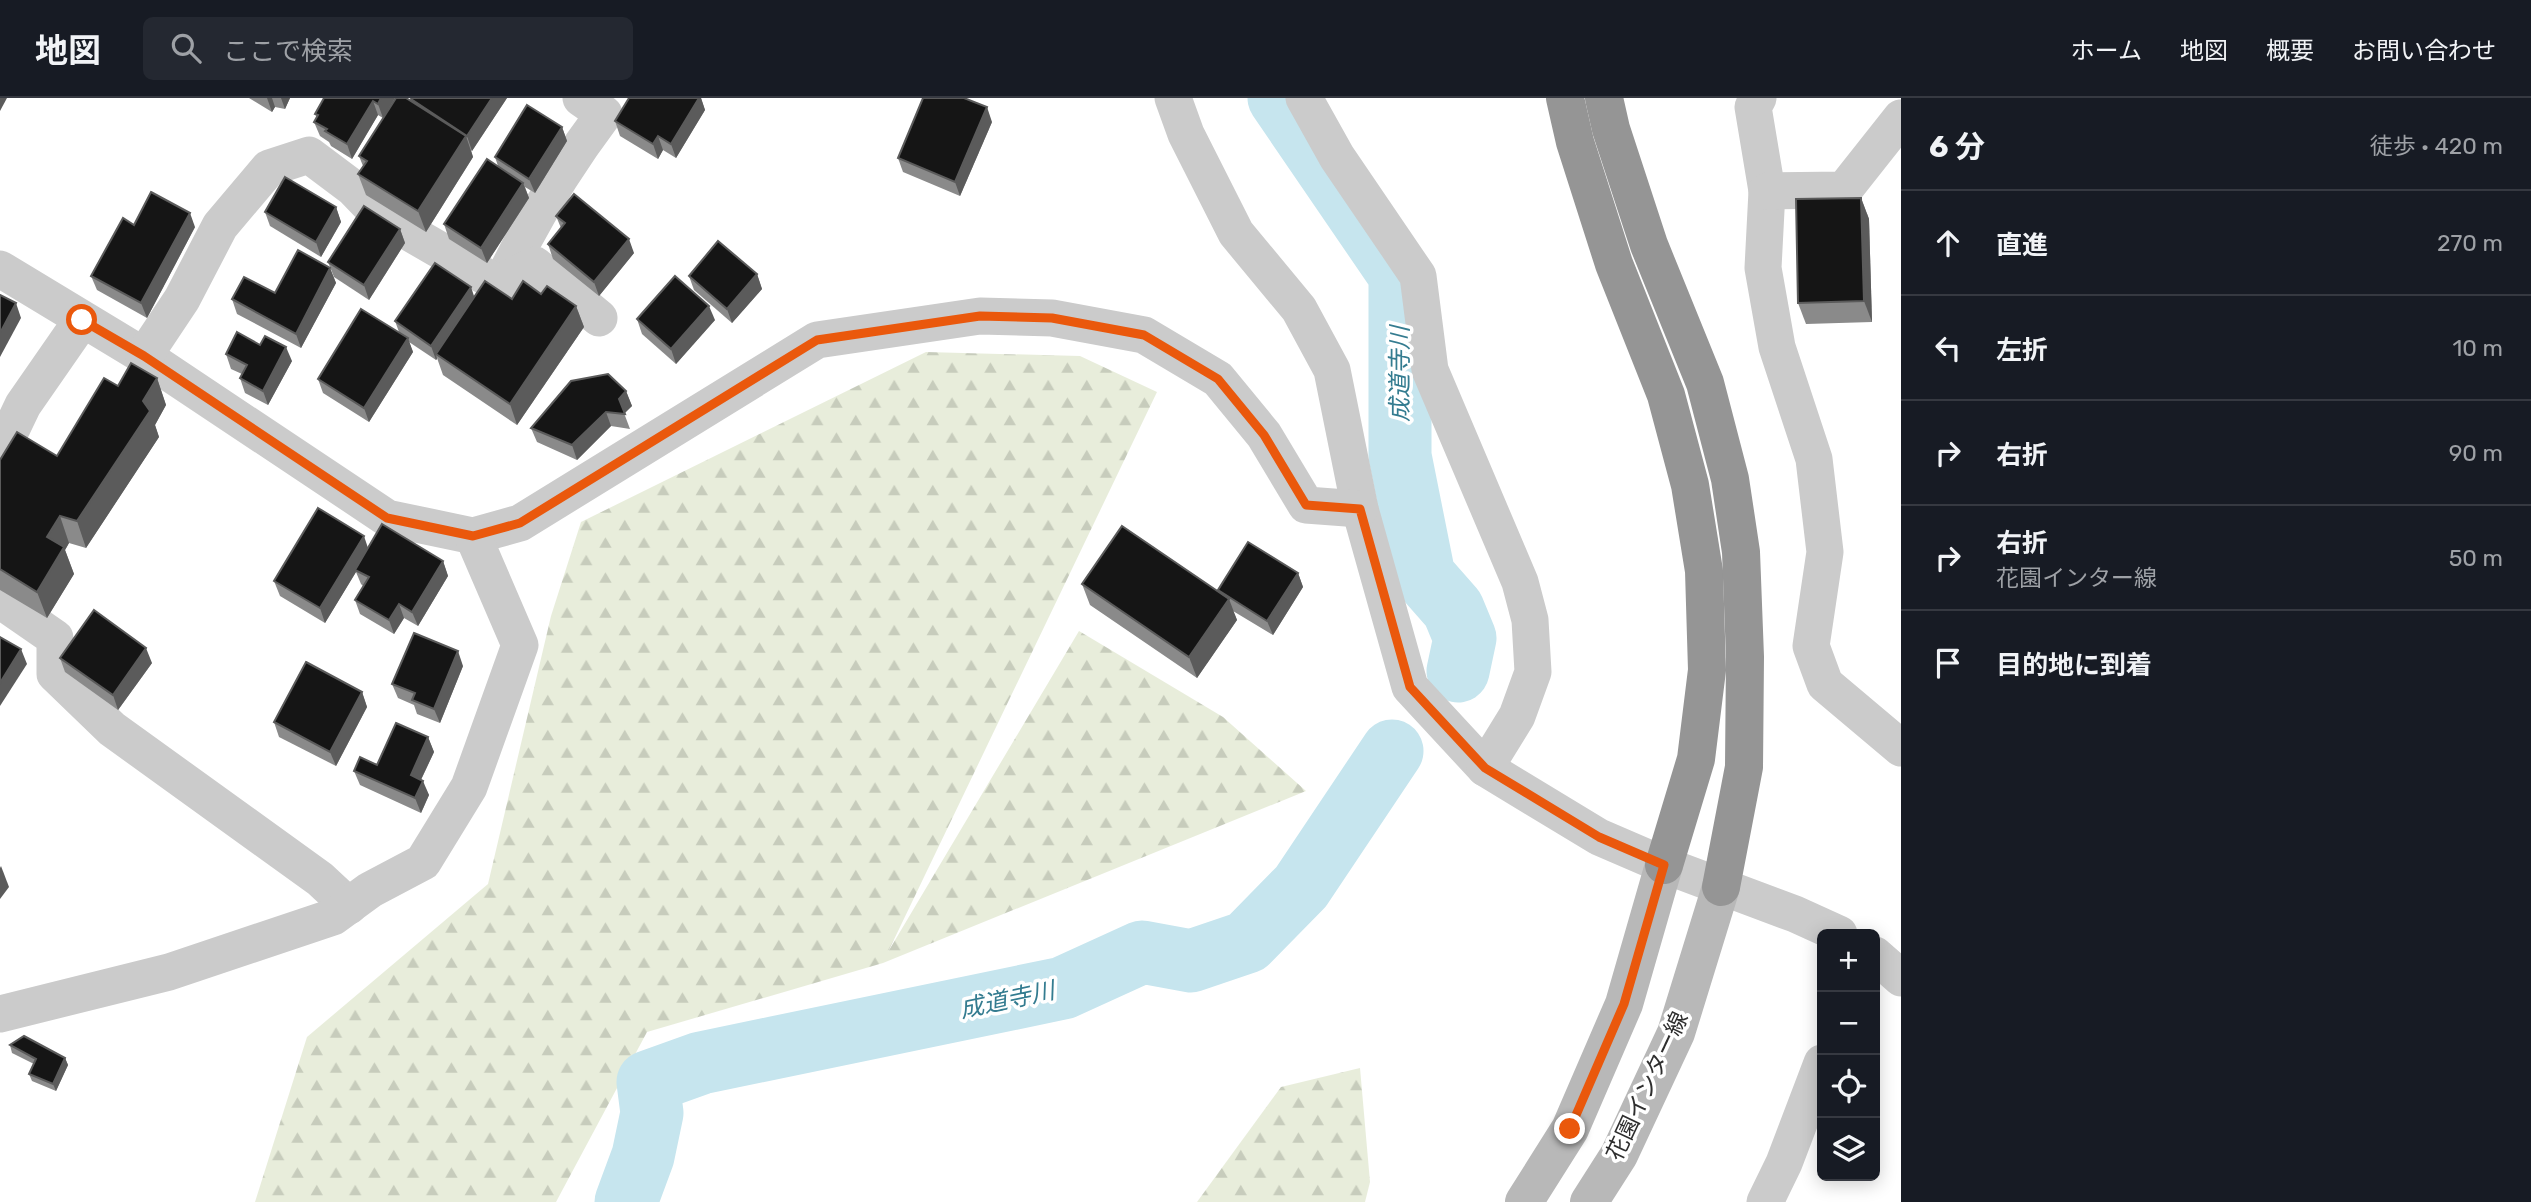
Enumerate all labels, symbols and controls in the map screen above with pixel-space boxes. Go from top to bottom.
search box [143,17,633,80]
icon: search [167,29,205,67]
text: 地図 [35,31,101,70]
text: ここで検索 [223,36,353,67]
text: ホーム [2071,37,2142,65]
text: 地図 [2180,37,2228,65]
text: 概要 [2266,37,2314,65]
text: お問い合わせ [2352,37,2496,65]
text: 6 分 [1929,129,1985,165]
text: 徒歩 · 420 m [2370,132,2503,160]
icon: ahead [1929,224,1967,262]
text: 270 m [2437,229,2503,257]
text: 直進 [1996,230,2048,261]
route start [66,304,97,335]
water label: 成道寺川 [1386,323,1414,422]
icon: left [1929,329,1967,367]
text: 10 m [2452,334,2503,362]
text: 左折 [1996,335,2048,366]
icon: right [1929,434,1967,472]
text: 90 m [2449,439,2503,467]
text: 右折 [1996,440,2048,471]
text: 右折 [1996,528,2048,559]
icon: right [1929,539,1967,577]
text: 50 m [2449,544,2503,572]
text: 花園インター線 [1996,564,2157,592]
icon: arrive [1929,644,1967,682]
text: 目的地に到着 [1996,650,2152,681]
map controls [1817,929,1880,1181]
button: + [1817,929,1880,992]
water label: 成道寺川 [957,976,1060,1024]
button: − [1817,992,1880,1055]
street label: 花園インター線 [1600,1007,1694,1165]
button: locate [1817,1055,1880,1118]
route end [1554,1113,1585,1144]
button: layers [1817,1118,1880,1181]

